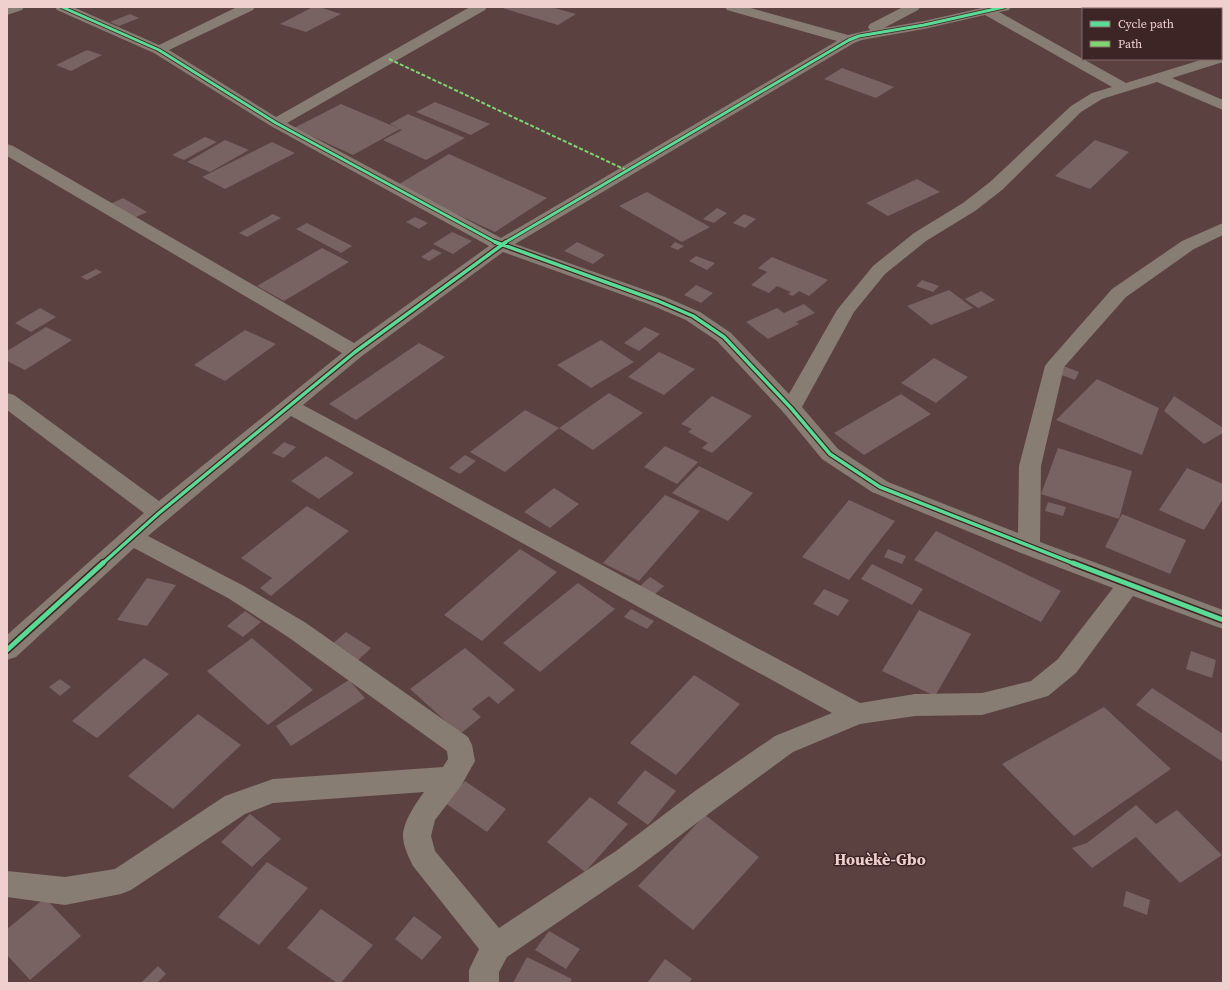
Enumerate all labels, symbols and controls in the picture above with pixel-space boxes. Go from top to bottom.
legend [1082,8,1222,60]
text: Cycle path [1118,16,1174,32]
text: Path [1118,36,1142,52]
district label: Houèkè-Gbo [834,848,926,870]

